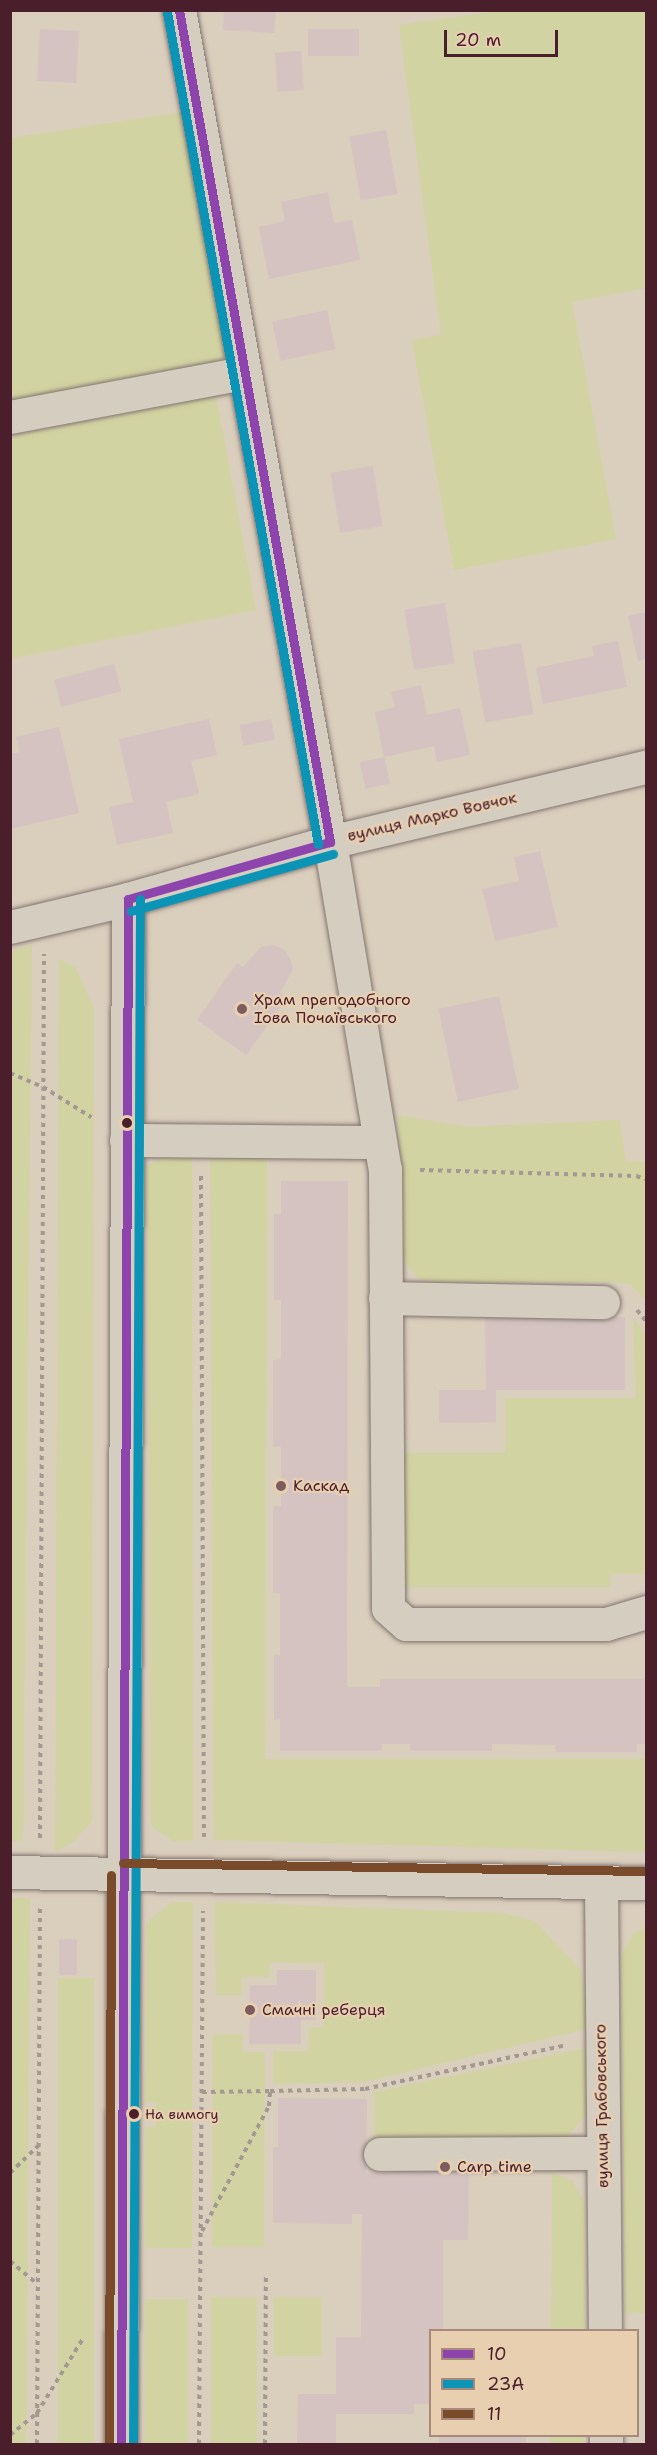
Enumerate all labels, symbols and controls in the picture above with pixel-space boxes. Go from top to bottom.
scale bar [447,18,561,56]
text: 20 m [455,28,501,52]
street label: вулиця Марко Вовчок [345,788,519,846]
place label: Храм преподобного Іова Почаївського [254,990,411,1028]
marker: Храм преподобного Іова Почаївського [235,1002,249,1016]
unlabelled marker [121,1117,133,1129]
place label: Каскад [293,1476,349,1496]
marker: Каскад [274,1479,288,1493]
place label: Смачні реберця [262,2000,386,2020]
marker: Смачні реберця [243,2003,257,2017]
street label: вулиця Грабовського [591,2024,613,2188]
place label: На вимогу [145,2106,219,2122]
marker: На вимогу [128,2108,140,2120]
place label: Carp time [457,2157,532,2177]
marker: Carp time [438,2160,452,2174]
legend [429,2329,639,2437]
text: 10 [487,2342,507,2366]
text: 23А [487,2372,524,2396]
text: 11 [487,2402,501,2426]

